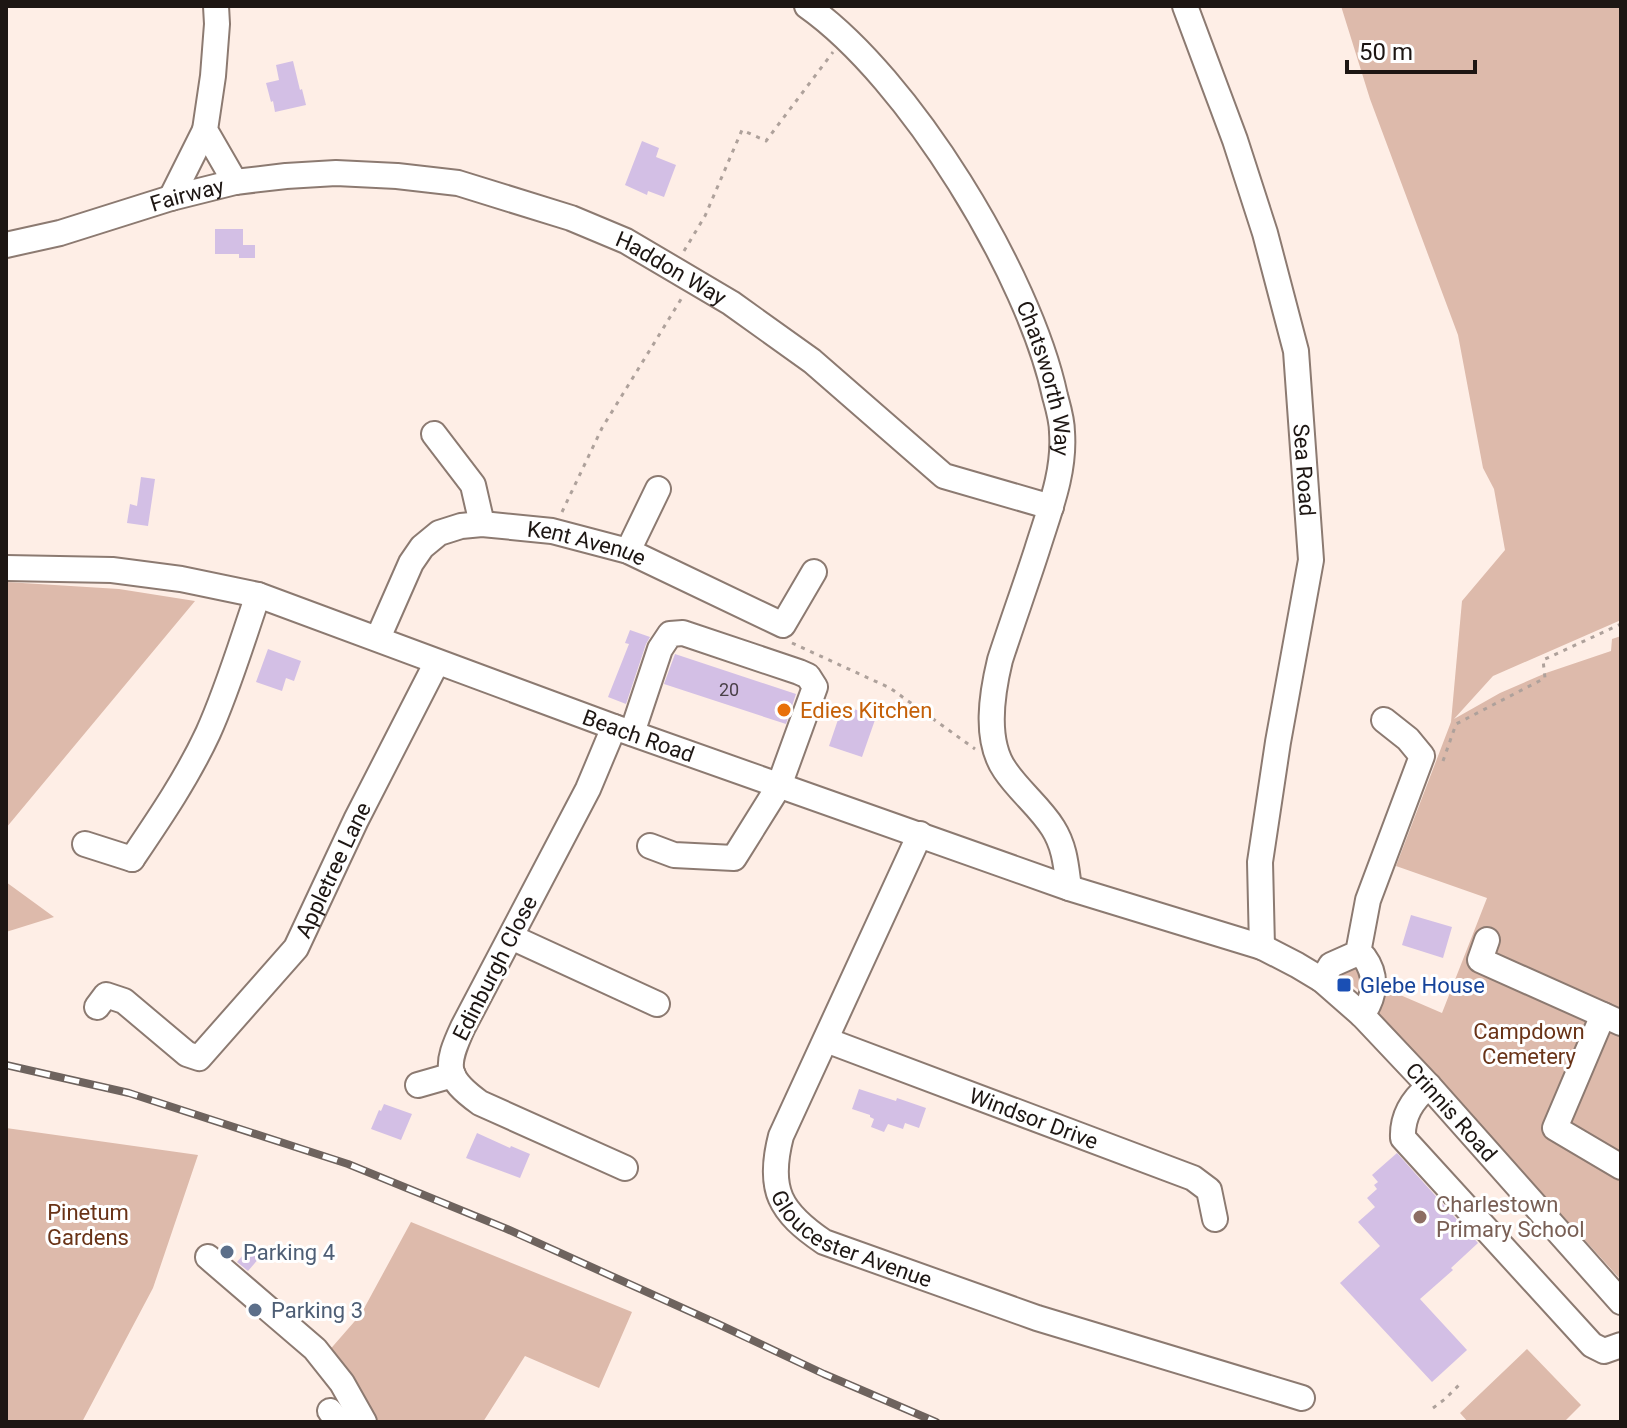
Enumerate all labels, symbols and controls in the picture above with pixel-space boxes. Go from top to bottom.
scale bar [1347,24,1475,74]
text: 50 m [1359,38,1413,66]
street label: Fairway [147,173,227,216]
street label: Haddon Way [612,226,731,310]
street label: Chatsworth Way [1012,297,1075,457]
street label: Sea Road [1289,423,1320,517]
street label: Kent Avenue [526,516,650,570]
house number: 20 [719,679,739,700]
place label: Edies Kitchen [800,698,932,723]
marker: Edies Kitchen [775,701,793,719]
street label: Beach Road [579,704,698,767]
street label: Appletree Lane [290,798,376,942]
street label: Edinburgh Close [448,891,542,1045]
place label: Glebe House [1360,973,1485,998]
marker: Glebe House [1335,976,1353,994]
park label: Campdown Cemetery [1473,1019,1585,1069]
street label: Crinnis Road [1401,1057,1502,1166]
street label: Windsor Drive [966,1083,1102,1154]
street label: Gloucester Avenue [766,1186,935,1292]
place label: Charlestown Primary School [1436,1192,1585,1242]
park label: Pinetum Gardens [47,1200,129,1250]
marker: Charlestown Primary School [1411,1208,1429,1226]
place label: Parking 4 [243,1240,335,1265]
marker: Parking 4 [218,1243,236,1261]
place label: Parking 3 [271,1298,363,1323]
marker: Parking 3 [246,1301,264,1319]

